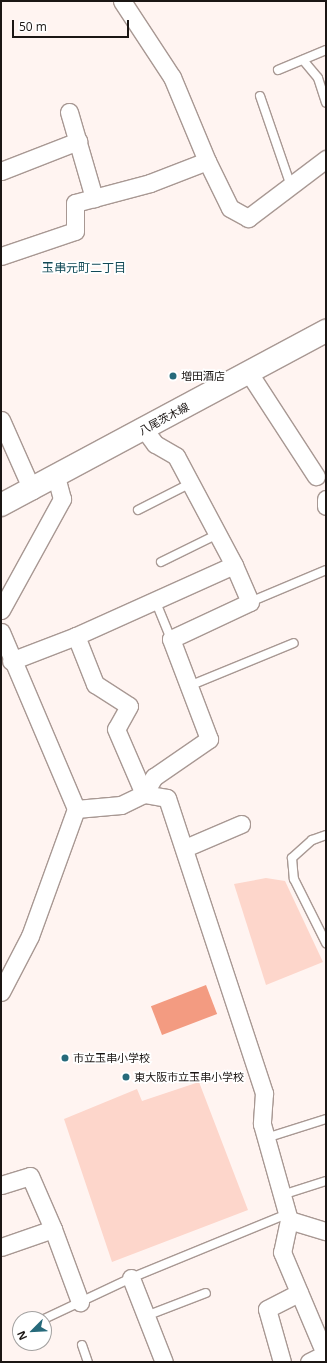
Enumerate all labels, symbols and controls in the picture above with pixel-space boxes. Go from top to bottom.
scale bar [14,12,131,38]
text: 50 m [19,18,47,35]
district label: 玉串元町二丁目 [42,261,126,275]
place label: 増田酒店 [181,369,225,383]
marker: 増田酒店 [168,371,178,381]
street label: 八尾茨木線 [137,400,191,438]
place label: 市立玉串小学校 [73,1051,150,1065]
marker: 市立玉串小学校 [60,1053,70,1063]
place label: 東大阪市立玉串小学校 [134,1070,244,1084]
marker: 東大阪市立玉串小学校 [121,1072,131,1082]
north arrow [12,1311,52,1351]
text: N [13,1329,30,1343]

